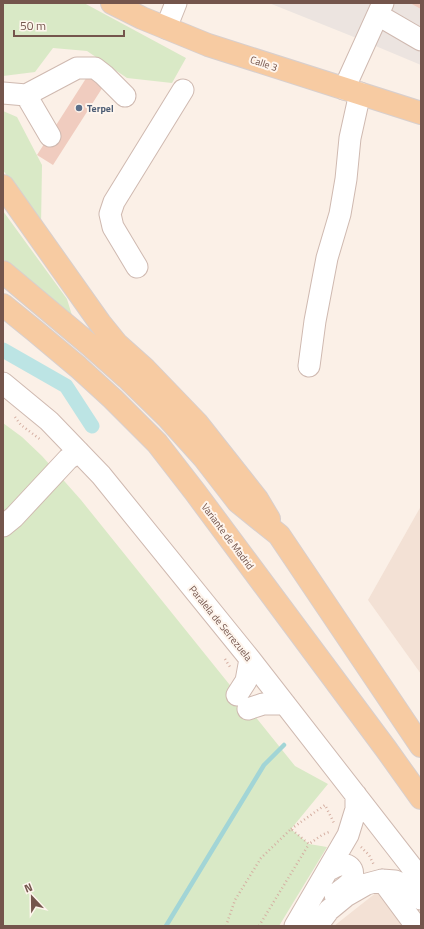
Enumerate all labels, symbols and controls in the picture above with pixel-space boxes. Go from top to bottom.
scale bar [14,12,124,38]
text: 50 m [20,16,46,35]
street label: Calle 3 [248,52,279,75]
place label: Terpel [87,101,114,116]
marker: Terpel [74,103,84,113]
street label: Variante de Madrid [198,500,258,573]
street label: Paralela de Serrezuela [185,582,256,664]
north arrow [12,877,52,917]
text: N [22,879,35,897]

